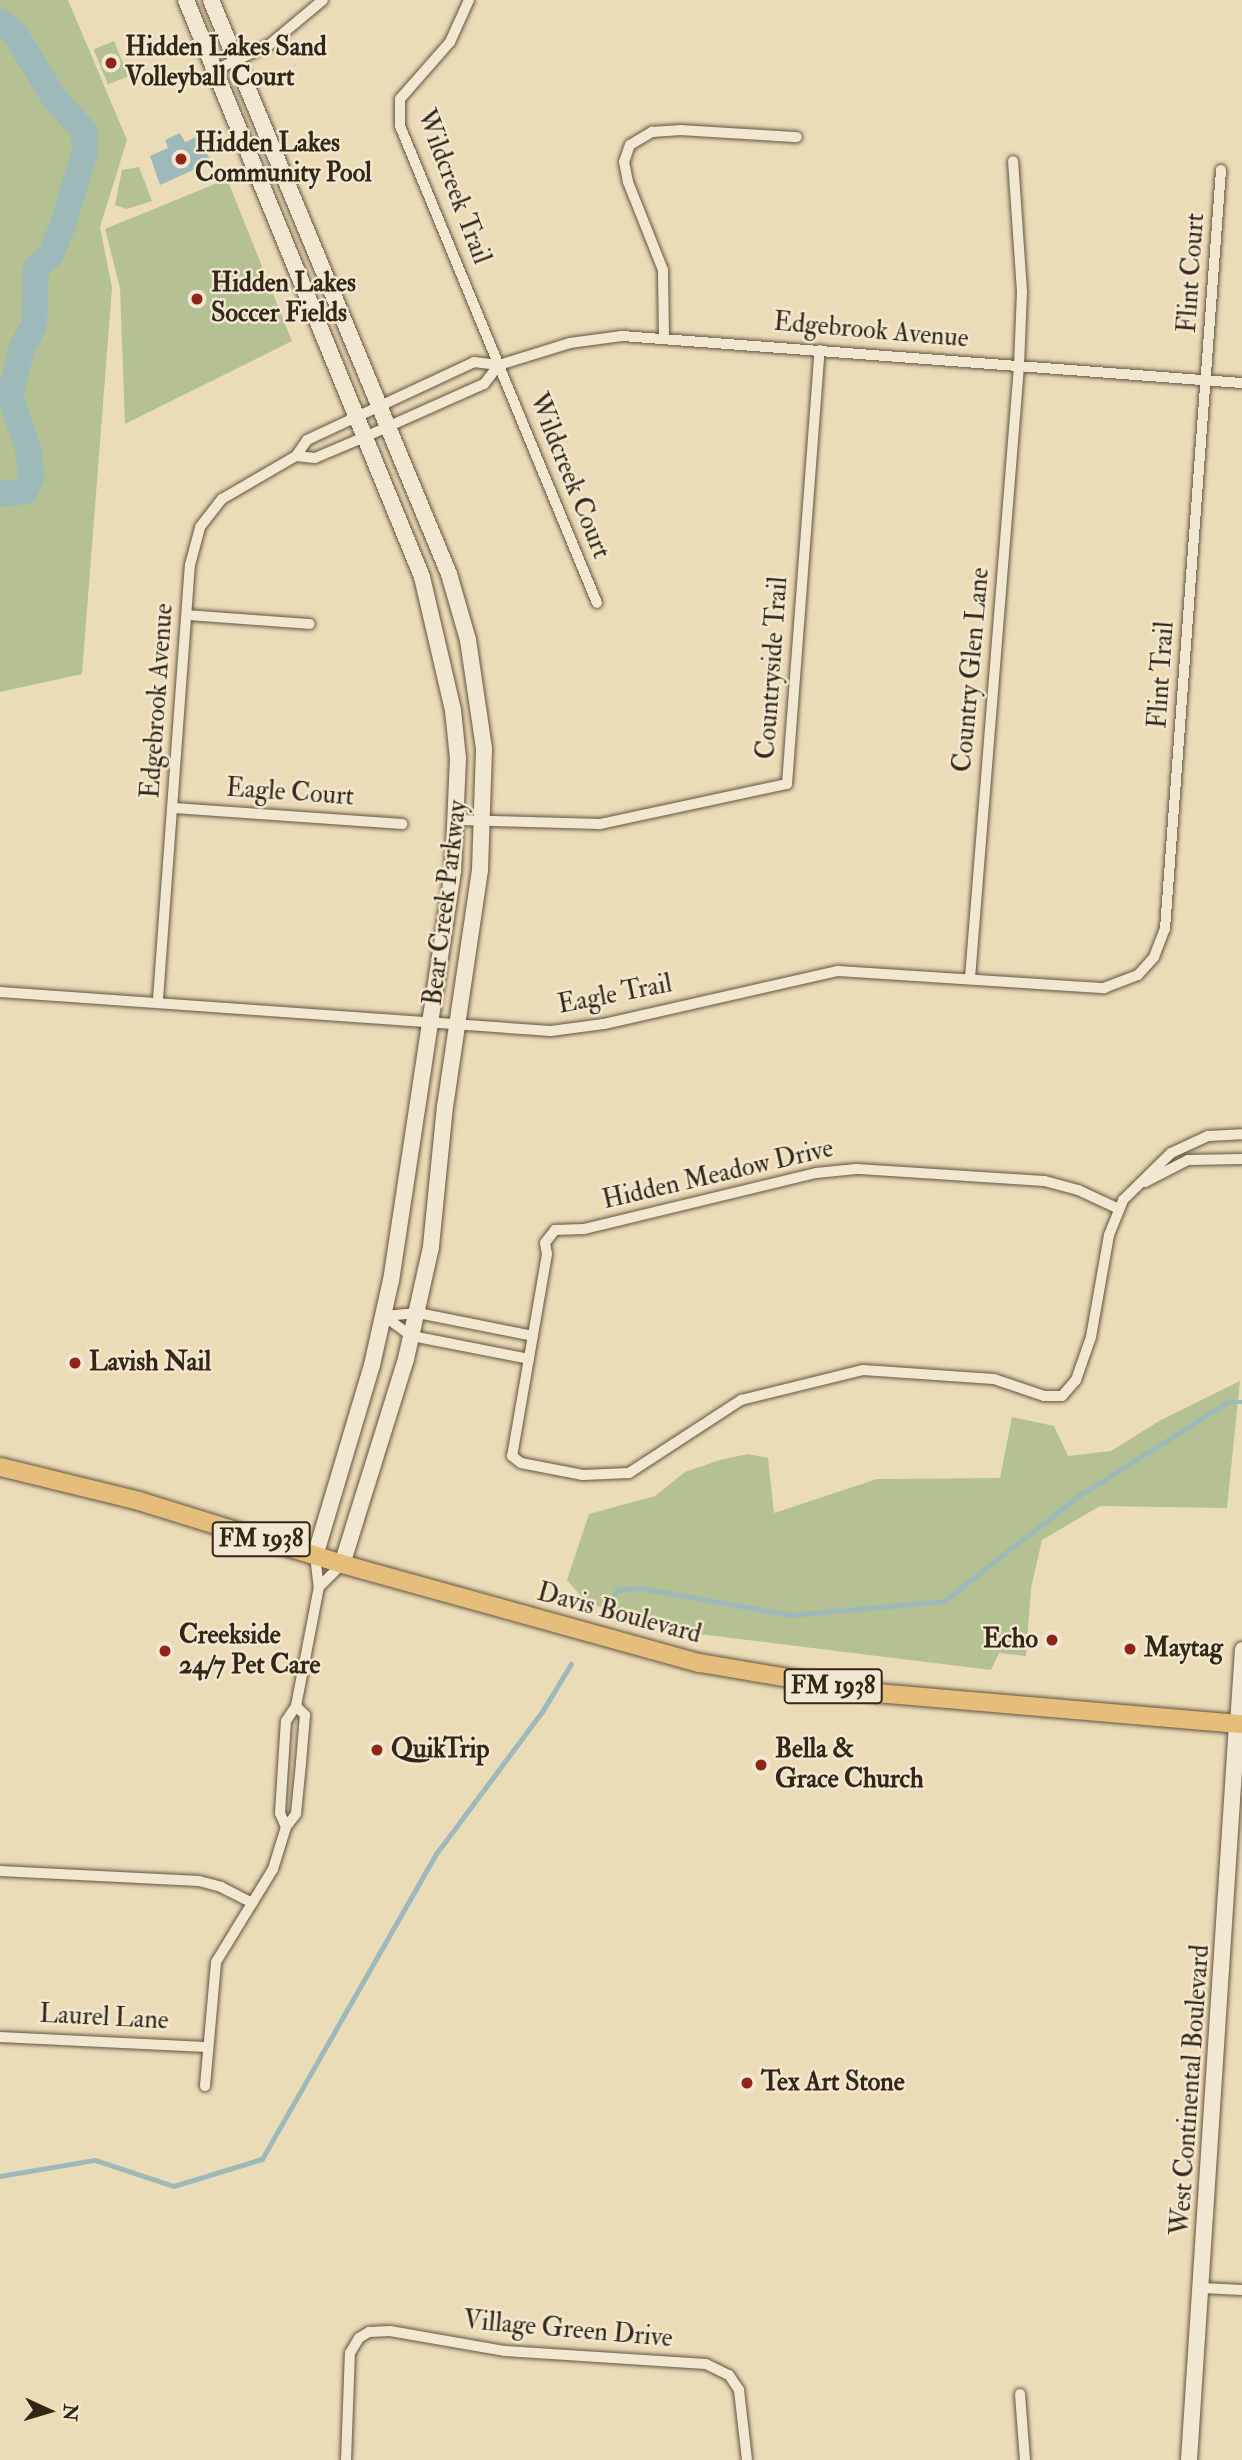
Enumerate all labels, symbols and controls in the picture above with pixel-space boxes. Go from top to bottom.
place label: Hidden Lakes Sand Volleyball Court [125,32,327,94]
marker: Hidden Lakes Sand Volleyball Court [103,55,119,71]
street label: Wildcreek Trail [409,105,497,269]
place label: Hidden Lakes Community Pool [195,128,372,190]
marker: Hidden Lakes Community Pool [173,151,189,167]
street label: Flint Court [1172,212,1212,334]
place label: Hidden Lakes Soccer Fields [211,268,356,330]
marker: Hidden Lakes Soccer Fields [189,291,205,307]
street label: Edgebrook Avenue [772,307,970,355]
street label: Wildcreek Court [522,389,616,563]
street label: Country Glen Lane [948,566,996,774]
street label: Countryside Trail [751,576,795,760]
street label: Edgebrook Avenue [136,602,180,800]
street label: Flint Trail [1143,620,1181,730]
street label: Eagle Court [225,773,355,813]
street label: Bear Creek Parkway [418,799,474,1007]
street label: Eagle Trail [555,969,675,1021]
street label: Hidden Meadow Drive [600,1133,836,1217]
place label: Lavish Nail [89,1347,211,1379]
marker: Lavish Nail [67,1355,83,1371]
road number: FM 1938 [210,1518,312,1560]
street label: Davis Boulevard [534,1577,704,1651]
place label: Creekside 24/7 Pet Care [179,1620,320,1682]
place label: Echo [983,1624,1038,1656]
marker: Echo [1044,1632,1060,1648]
place label: Maytag [1144,1633,1223,1665]
marker: Maytag [1122,1641,1138,1657]
marker: Creekside 24/7 Pet Care [157,1643,173,1659]
road number: FM 1938 [782,1666,884,1706]
place label: QuikTrip [391,1734,489,1766]
place label: Bella & Grace Church [775,1734,924,1796]
marker: QuikTrip [369,1742,385,1758]
marker: Bella & Grace Church [753,1757,769,1773]
street label: West Continental Boulevard [1165,1944,1217,2236]
street label: Laurel Lane [39,1999,169,2037]
place label: Tex Art Stone [761,2067,905,2099]
marker: Tex Art Stone [739,2075,755,2091]
street label: Village Green Drive [462,2305,674,2355]
north arrow [14,2376,84,2446]
text: N [57,2403,83,2422]

